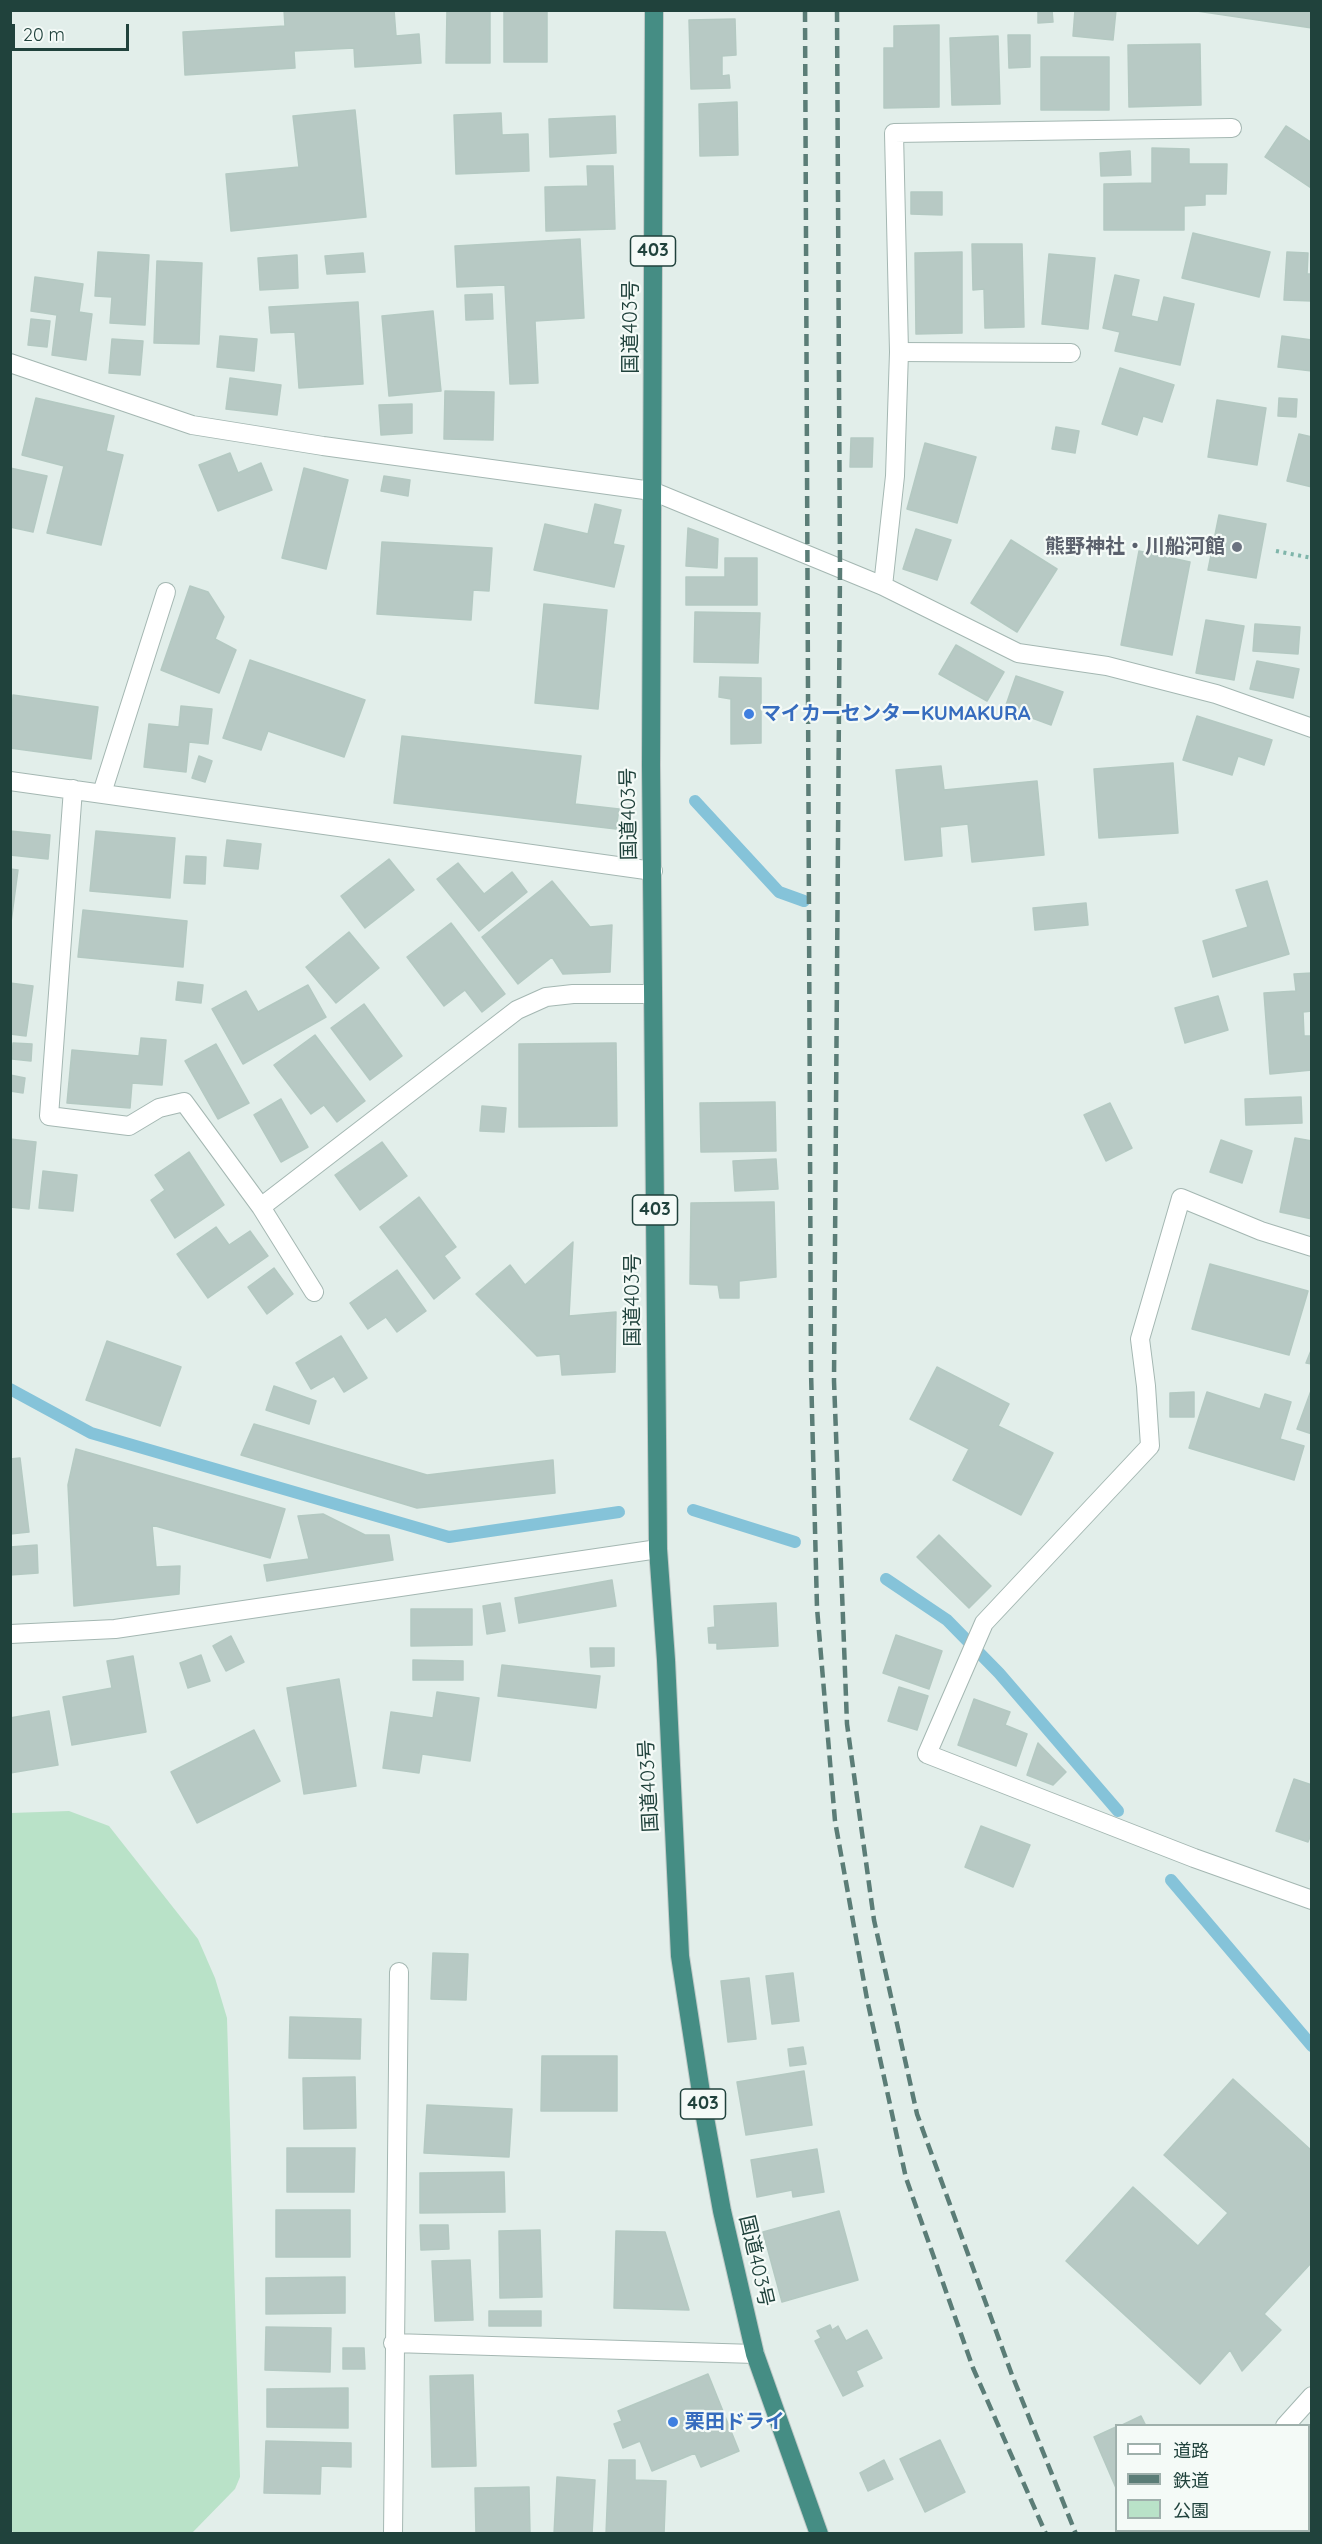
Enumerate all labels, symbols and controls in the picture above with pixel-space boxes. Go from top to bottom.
scale bar [15,12,132,50]
text: 20 m [23,23,65,46]
road number: 403 [630,236,676,266]
street label: 国道403号 [619,281,643,373]
place label: 熊野神社・川船河館 [1045,535,1225,559]
marker: 熊野神社・川船河館 [1230,540,1244,554]
place label: マイカーセンターKUMAKURA [761,702,1030,726]
marker: マイカーセンターKUMAKURA [742,707,756,721]
street label: 国道403号 [616,767,642,861]
road number: 403 [632,1195,678,1225]
street label: 国道403号 [621,1254,645,1346]
street label: 国道403号 [635,1739,663,1833]
road number: 403 [680,2089,726,2119]
street label: 国道403号 [734,2213,778,2309]
place label: 栗田ドライ [685,2410,785,2434]
marker: 栗田ドライ [666,2415,680,2429]
legend [1115,2424,1310,2532]
text: 道路 [1173,2439,1209,2462]
text: 鉄道 [1173,2469,1209,2492]
text: 公園 [1173,2499,1209,2522]

